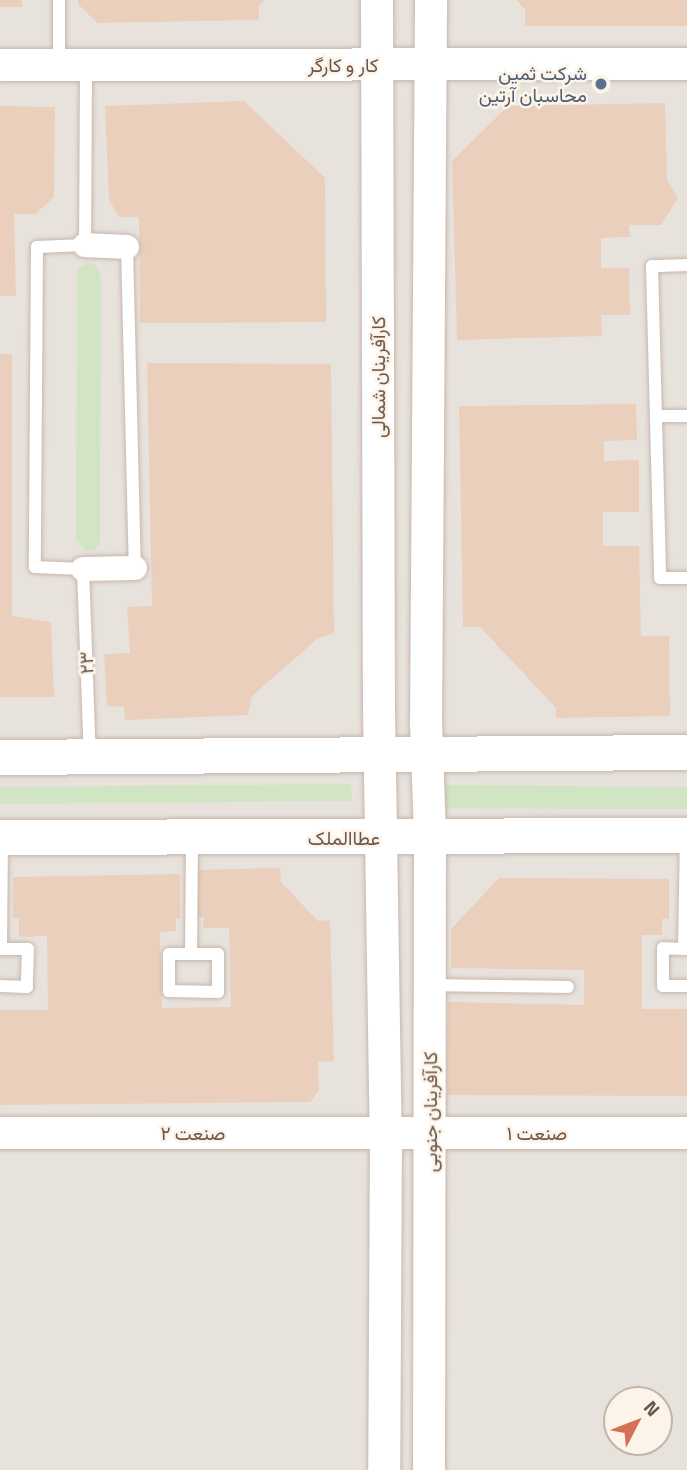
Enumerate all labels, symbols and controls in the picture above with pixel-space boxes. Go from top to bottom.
street label: کار و کارگر [308,54,378,76]
place label: شرکت ثمین محاسبان آرتین [479,62,587,106]
marker: شرکت ثمین محاسبان آرتین [593,76,609,92]
street label: کارآفرینان شمالی [367,316,389,438]
street label: ۲۳ [74,651,98,675]
street label: عطاالملک [308,827,380,849]
street label: کارآفرینان جنوبی [419,1052,441,1172]
street label: صنعت ۲ [161,1122,225,1144]
street label: صنعت ۱ [507,1122,567,1144]
north arrow [603,1386,673,1456]
text: N [637,1393,668,1423]

